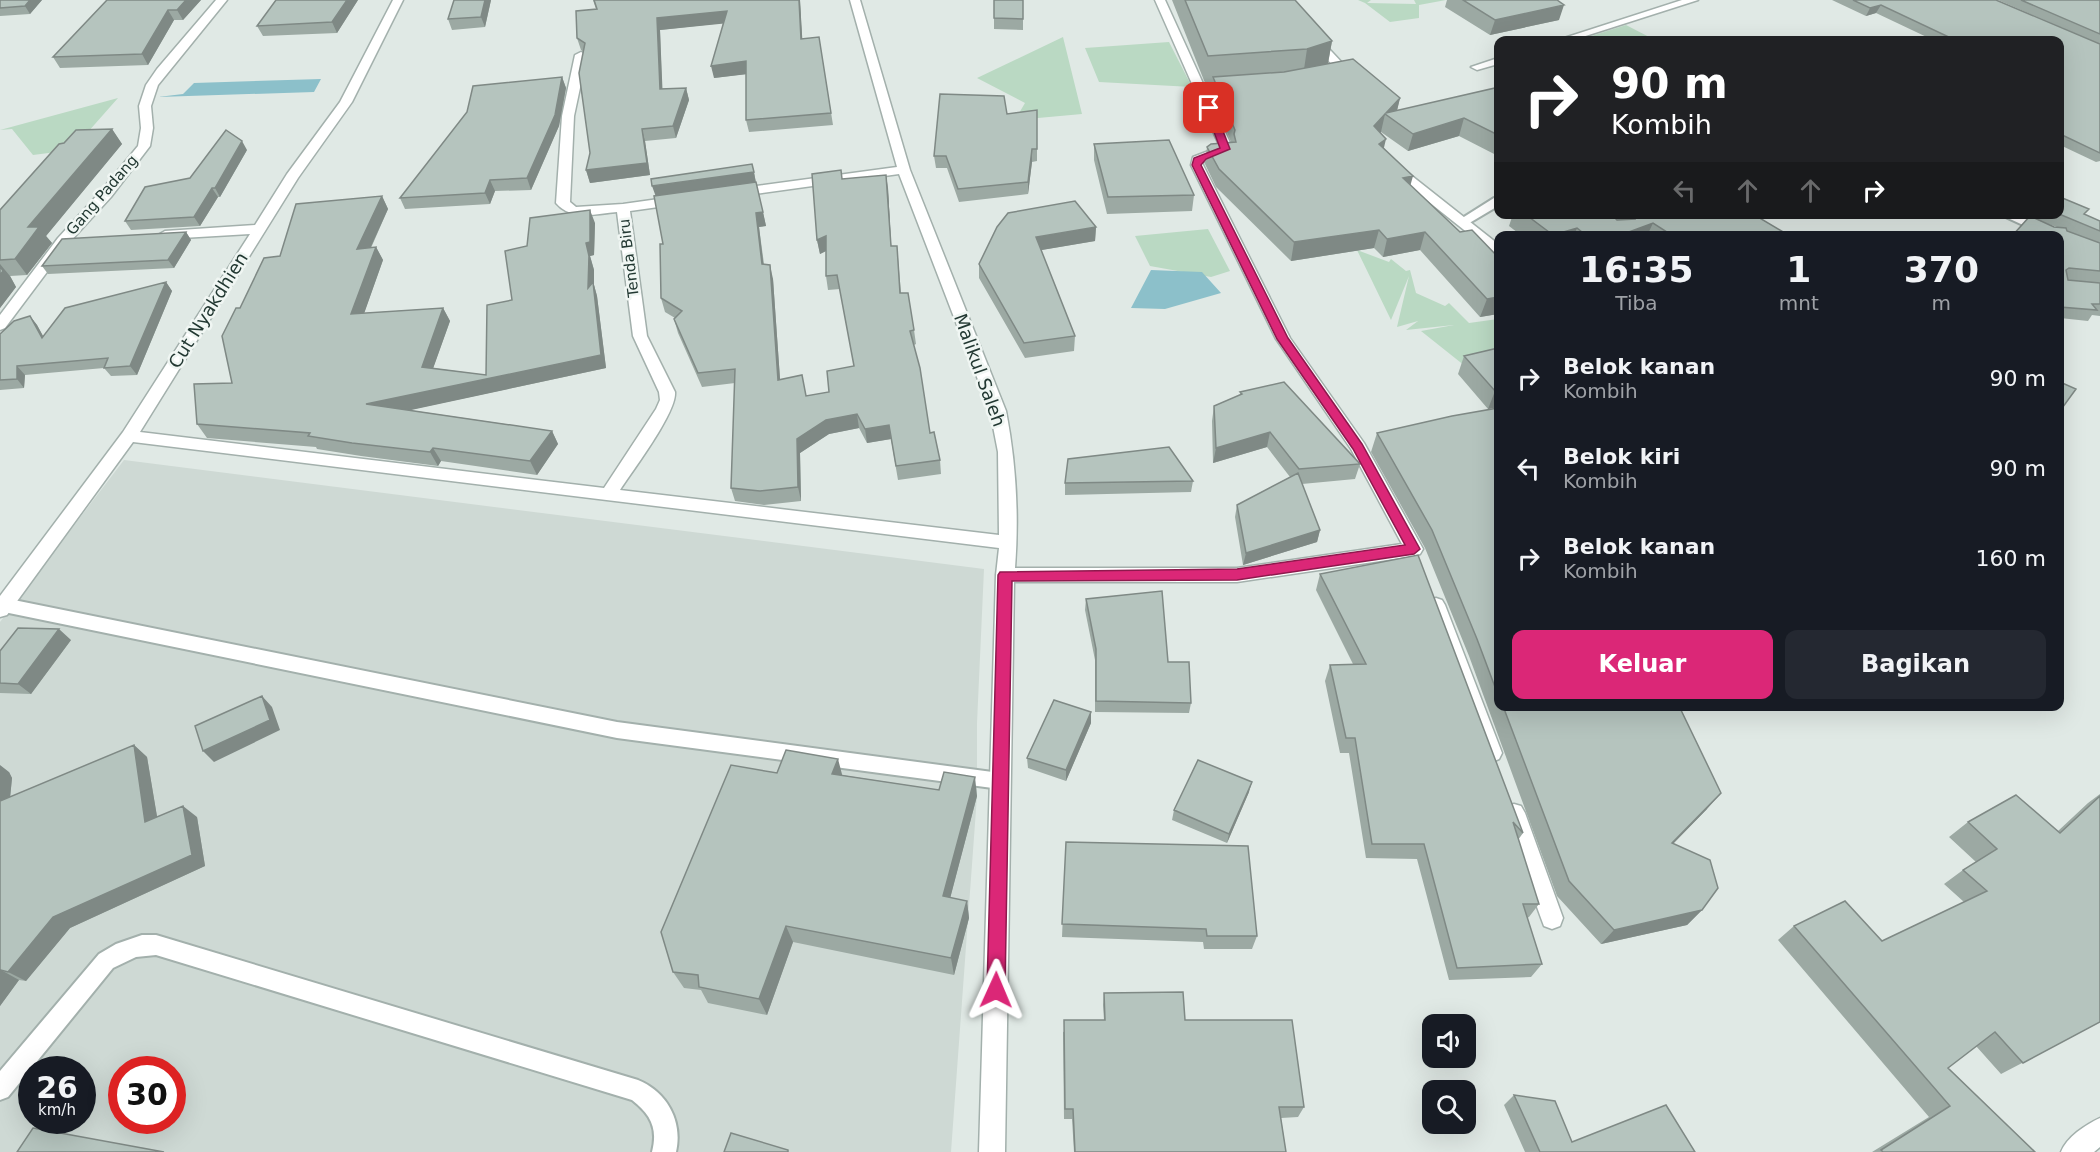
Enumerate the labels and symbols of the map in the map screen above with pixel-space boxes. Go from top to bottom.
pin [1183,82,1234,133]
street label: Gang Padang [62,151,142,239]
street label: Tenda Biru [615,218,643,299]
street label: Cut Nyakdhien [164,248,252,372]
street label: Malikul Saleh [950,311,1010,429]
position arrow [964,958,1028,1022]
speed limit sign: 30 [108,1056,186,1134]

